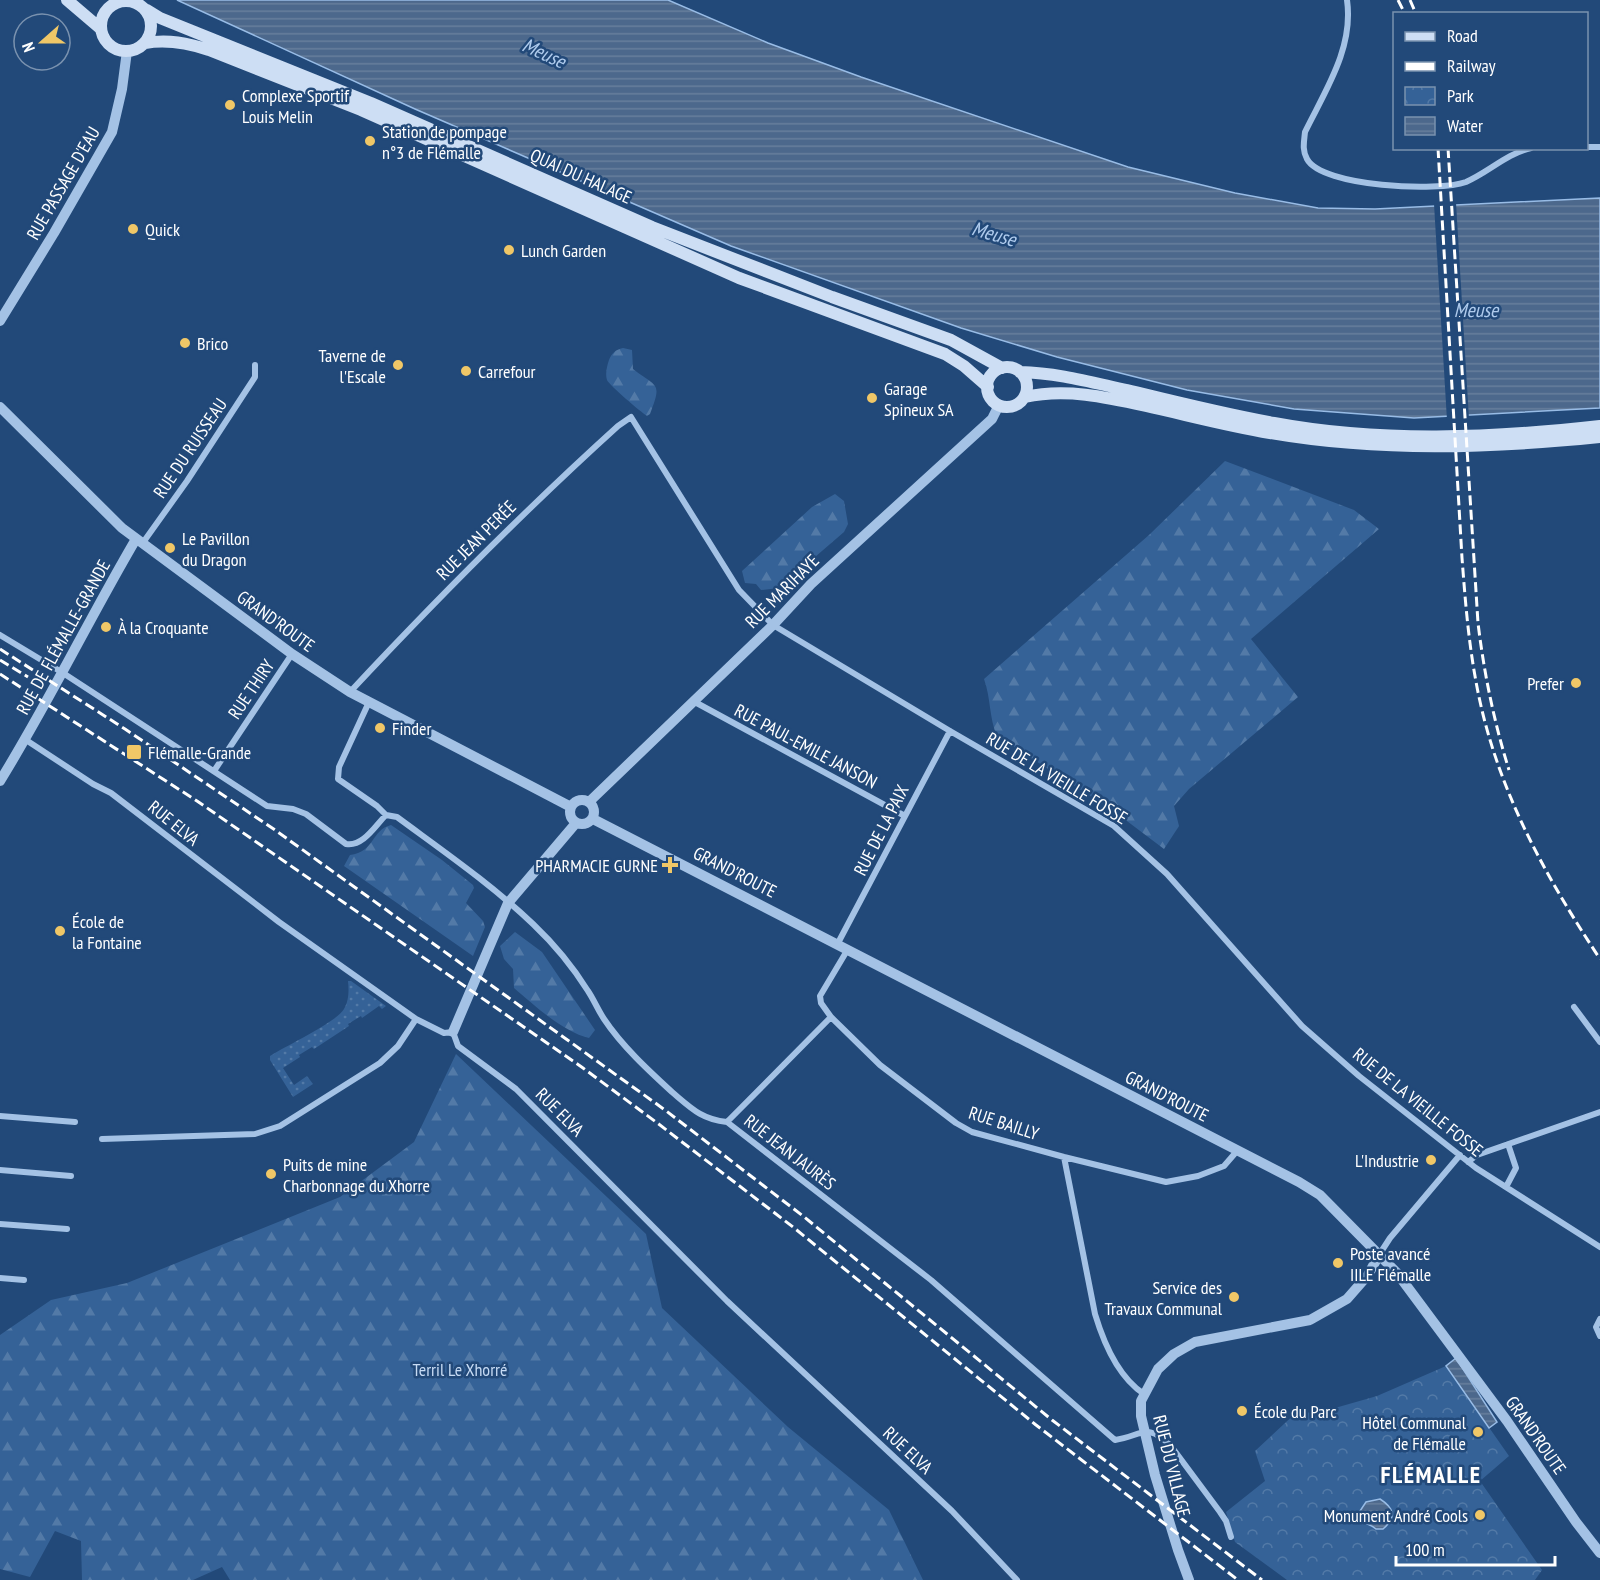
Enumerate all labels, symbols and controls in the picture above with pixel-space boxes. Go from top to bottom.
north arrow [12,12,72,72]
legend [1393,12,1588,150]
text: Road [1447,24,1478,47]
water label: Meuse [518,32,571,75]
text: N [17,40,39,55]
text: Railway [1447,54,1496,77]
place label: Complexe Sportif Louis Melin [242,84,350,128]
text: Park [1447,84,1474,107]
marker: Complexe Sportif Louis Melin [223,98,237,112]
text: Water [1447,114,1483,137]
place label: Station de pompage n°3 de Flémalle [382,120,507,164]
street label: RUE PASSAGE D'EAU [21,122,105,244]
marker: Station de pompage n°3 de Flémalle [363,134,377,148]
street label: QUAI DU HALAGE [527,143,635,209]
water label: Meuse [969,215,1021,253]
place label: Quick [145,218,180,241]
marker: Quick [126,222,140,236]
place label: Lunch Garden [521,239,606,262]
marker: Lunch Garden [502,243,516,257]
water label: Meuse [1454,297,1500,323]
place label: Brico [197,332,228,355]
marker: Brico [178,336,192,350]
place label: Taverne de l'Escale [319,344,386,388]
marker: Taverne de l'Escale [391,358,405,372]
place label: Carrefour [478,360,536,383]
marker: Carrefour [459,364,473,378]
place label: Garage Spineux SA [884,377,954,421]
marker: Garage Spineux SA [865,391,879,405]
street label: RUE DU RUISSEAU [148,394,232,502]
street label: RUE JEAN PERÉE [431,495,521,585]
place label: Le Pavillon du Dragon [182,527,250,571]
marker: Le Pavillon du Dragon [163,541,177,555]
street label: RUE MARIHAYE [740,549,824,633]
street label: RUE DE FLÉMALLE-GRANDE [11,556,115,718]
street label: GRAND'ROUTE [233,585,319,657]
place label: À la Croquante [118,616,209,639]
marker: À la Croquante [99,620,113,634]
street label: RUE THIRY [223,654,280,723]
place label: Prefer [1527,672,1564,695]
marker: Prefer [1569,676,1583,690]
street label: RUE PAUL-EMILE JANSON [731,699,881,793]
place label: Finder [392,717,431,740]
marker: Finder [373,721,387,735]
street label: RUE DE LA VIEILLE FOSSE [982,727,1132,829]
place label: Flémalle-Grande [148,741,251,764]
marker: Flémalle-Grande [125,743,143,761]
street label: RUE DE LA PAIX [848,781,914,879]
street label: RUE ELVA [144,795,205,851]
street label: GRAND'ROUTE [689,841,781,903]
place label: PHARMACIE GURNE [535,854,658,877]
marker: PHARMACIE GURNE [663,858,677,872]
place label: École de la Fontaine [72,910,142,954]
marker: École de la Fontaine [53,924,67,938]
street label: RUE DE LA VIEILLE FOSSE [1348,1042,1488,1162]
street label: GRAND'ROUTE [1121,1065,1213,1127]
street label: RUE ELVA [531,1083,589,1141]
street label: RUE BAILLY [966,1101,1043,1145]
street label: RUE JEAN JAURÈS [740,1109,841,1195]
place label: L'Industrie [1355,1149,1419,1172]
place label: Puits de mine Charbonnage du Xhorre [283,1153,430,1197]
marker: L'Industrie [1424,1153,1438,1167]
marker: Puits de mine Charbonnage du Xhorre [264,1167,278,1181]
place label: Poste avancé IILE Flémalle [1350,1242,1431,1286]
marker: Poste avancé IILE Flémalle [1331,1256,1345,1270]
place label: Service des Travaux Communal [1104,1276,1223,1320]
marker: Service des Travaux Communal [1227,1290,1241,1304]
park label: Terril Le Xhorré [413,1358,507,1381]
street label: GRAND'ROUTE [1501,1391,1571,1479]
place label: École du Parc [1254,1400,1337,1423]
marker: École du Parc [1235,1404,1249,1418]
place label: Hôtel Communal de Flémalle [1362,1411,1467,1455]
street label: RUE DU VILLAGE [1148,1413,1196,1519]
street label: RUE ELVA [878,1421,938,1479]
marker: Hôtel Communal de Flémalle [1471,1425,1485,1439]
district label: FLÉMALLE [1380,1459,1482,1490]
place label: Monument André Cools [1324,1504,1468,1527]
marker: Monument André Cools [1473,1508,1487,1522]
scale bar [1396,1529,1555,1567]
text: 100 m [1405,1538,1445,1561]

